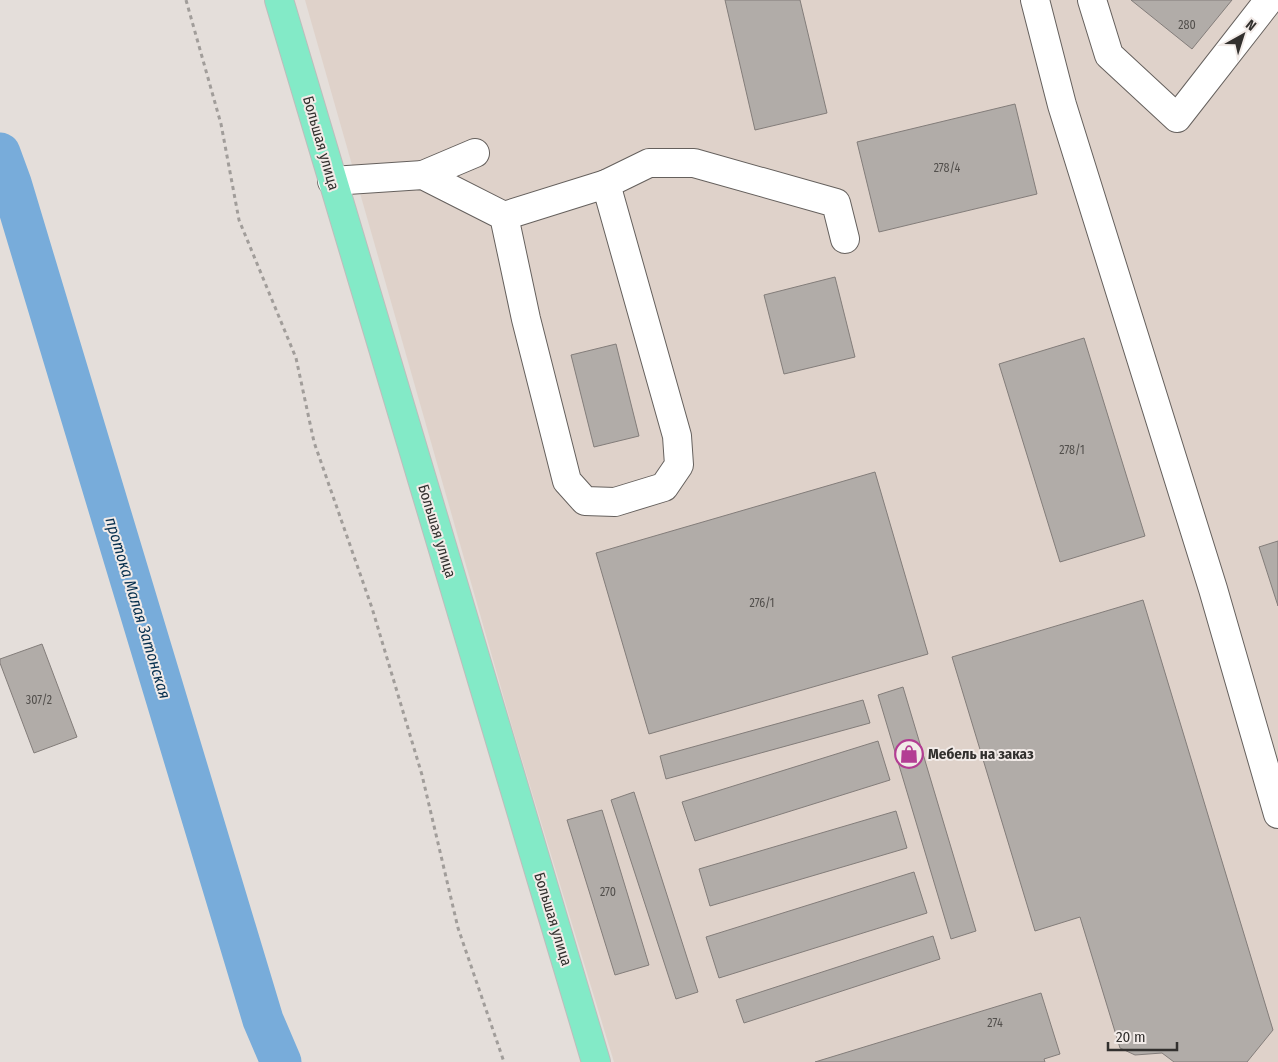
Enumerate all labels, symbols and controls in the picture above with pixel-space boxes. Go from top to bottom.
north arrow [1218,10,1268,60]
text: N [1242,16,1259,35]
house number: 280 [1178,18,1196,32]
street label: Большая улица [299,94,343,192]
house number: 278/4 [934,161,961,175]
house number: 278/1 [1059,443,1085,457]
street label: Большая улица [414,482,460,580]
water label: протока Малая Затонская [101,515,175,701]
house number: 276/1 [749,596,775,610]
house number: 307/2 [26,693,52,707]
shop icon: Мебель на заказ [894,739,924,769]
place label: Мебель на заказ [928,745,1034,763]
street label: Большая улица [530,870,576,968]
house number: 270 [600,885,616,899]
house number: 274 [987,1016,1003,1030]
scale bar [1108,1020,1177,1052]
text: 20 m [1116,1028,1146,1046]

